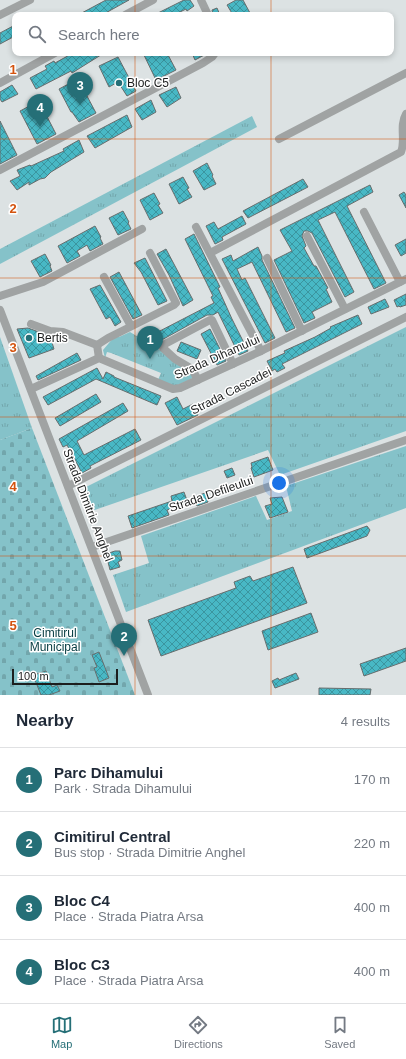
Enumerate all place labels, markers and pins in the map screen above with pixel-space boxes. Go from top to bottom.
pin: 3 [67,72,93,105]
place label: Bloc C5 [127,76,169,90]
marker: Bloc C5 [114,78,124,88]
pin: 4 [27,94,53,127]
pin: 1 [137,326,163,359]
place label: Bertis [37,331,68,345]
marker: Bertis [24,333,34,343]
pin: 2 [111,623,137,656]

